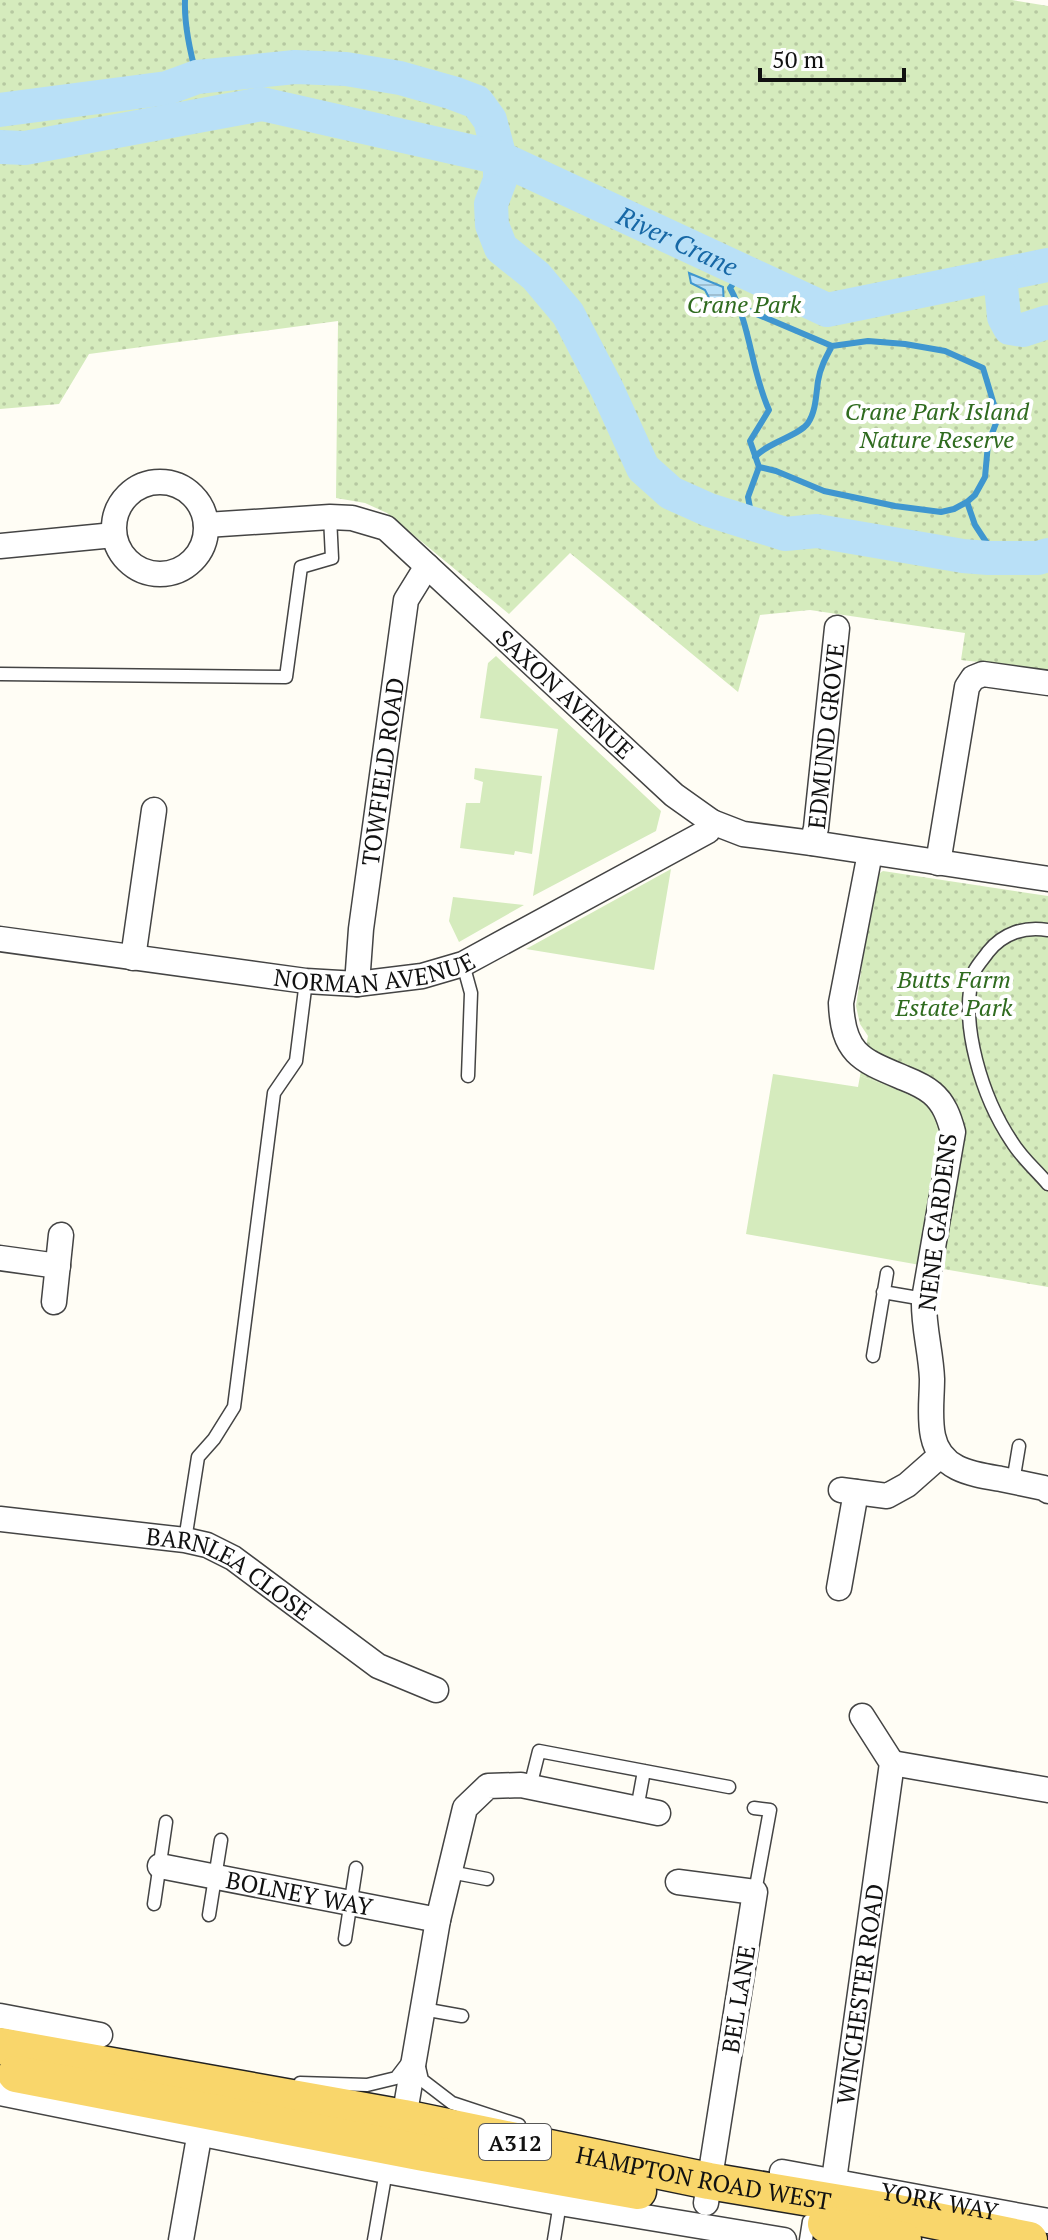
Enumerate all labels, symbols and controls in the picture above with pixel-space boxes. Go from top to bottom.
scale bar [760,32,904,82]
text: 50 m [772,43,824,75]
water label: River Crane [611,197,744,283]
park label: Crane Park [687,288,802,320]
park label: Crane Park Island Nature Reserve [845,395,1030,455]
street label: SAXON AVENUE [489,622,641,766]
street label: EDMUND GROVE [800,642,851,830]
street label: TOWFIELD ROAD [354,675,411,868]
street label: NORMAN AVENUE [272,945,481,1000]
park label: Butts Farm Estate Park [895,963,1013,1023]
street label: NENE GARDENS [910,1131,964,1313]
street label: BARNLEA CLOSE [144,1520,319,1628]
street label: BOLNEY WAY [223,1863,376,1923]
street label: WINCHESTER ROAD [829,1882,891,2107]
street label: BEL LANE [714,1943,762,2055]
road number: A312 [479,2124,551,2160]
street label: HAMPTON ROAD WEST [573,2138,834,2217]
street label: YORK WAY [878,2174,1001,2228]

